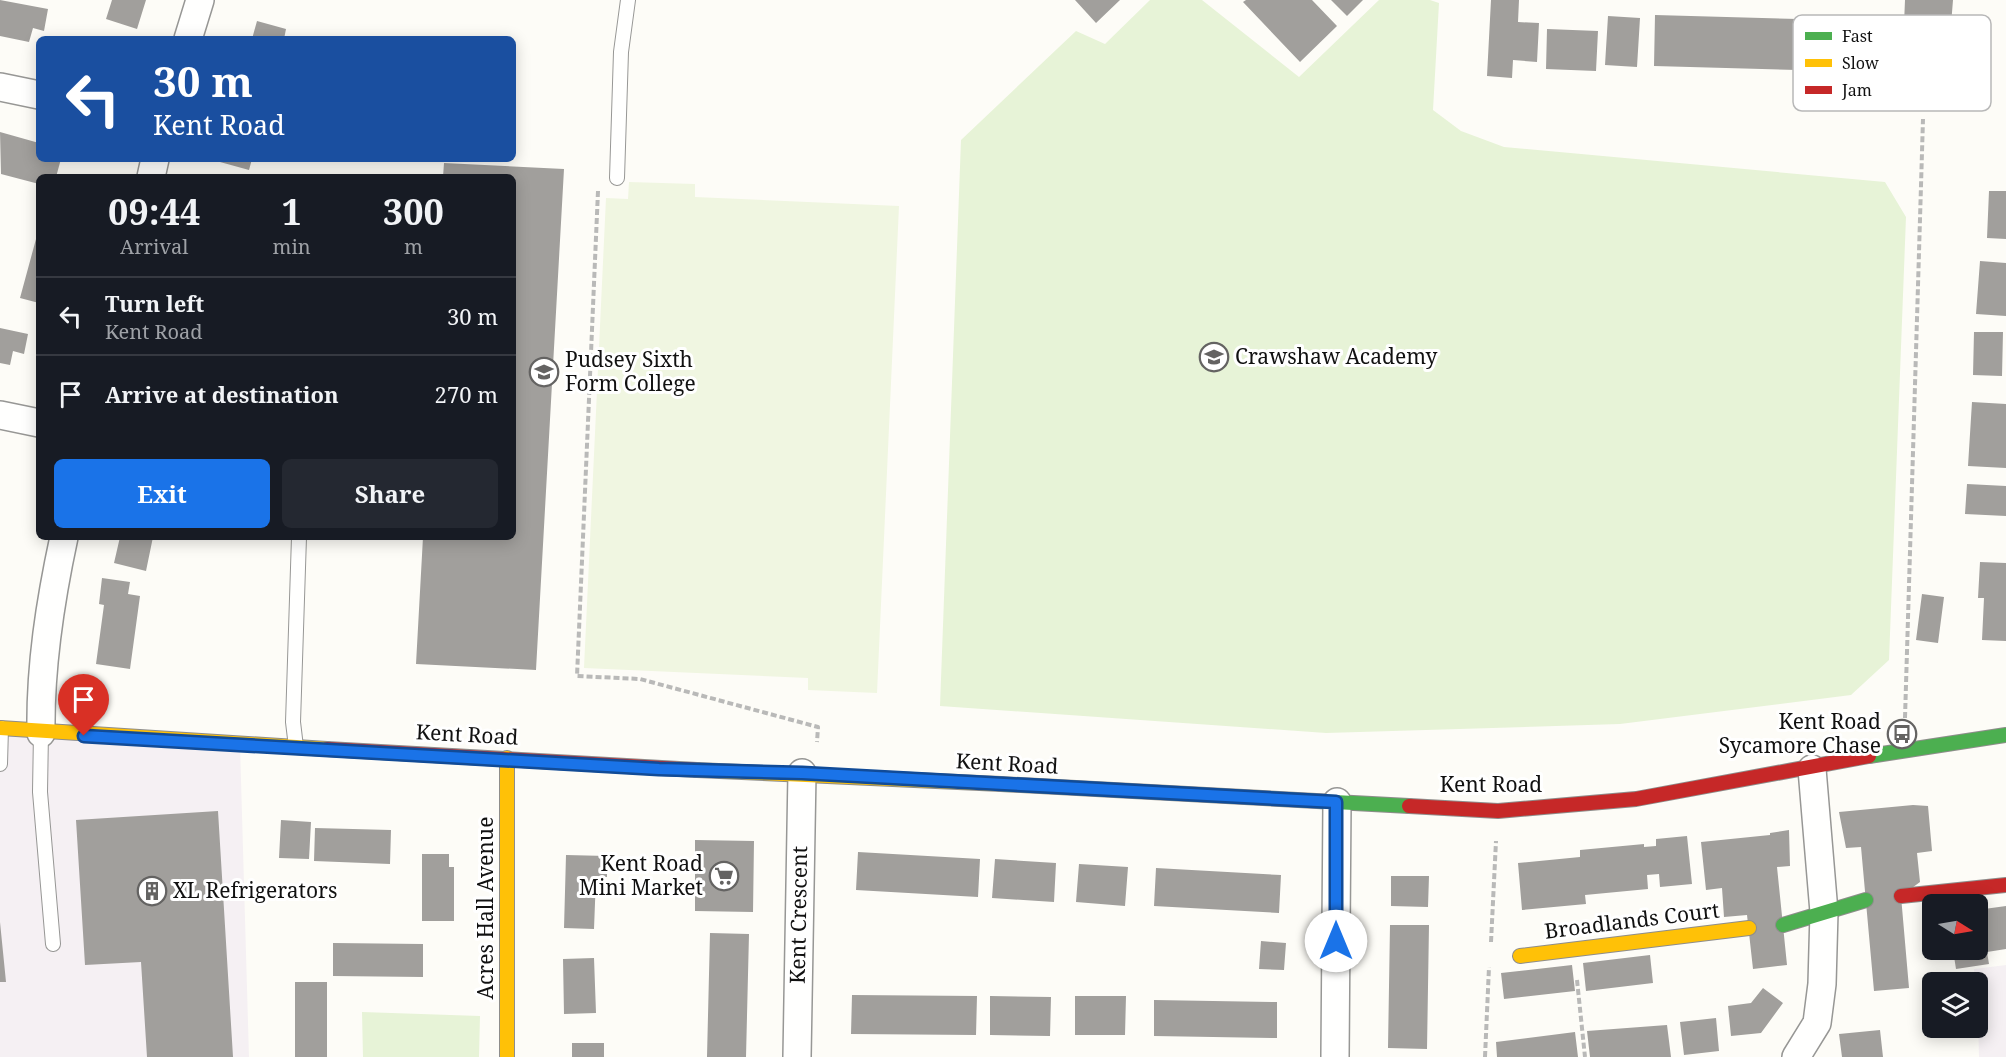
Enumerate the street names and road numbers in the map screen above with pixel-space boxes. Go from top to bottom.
street label: Kent Road [415,717,519,751]
street label: Kent Road [955,746,1059,780]
street label: Kent Road [1440,770,1542,798]
street label: Acres Hall Avenue [471,817,499,999]
street label: Kent Crescent [783,846,813,984]
street label: Broadlands Court [1543,895,1721,945]

